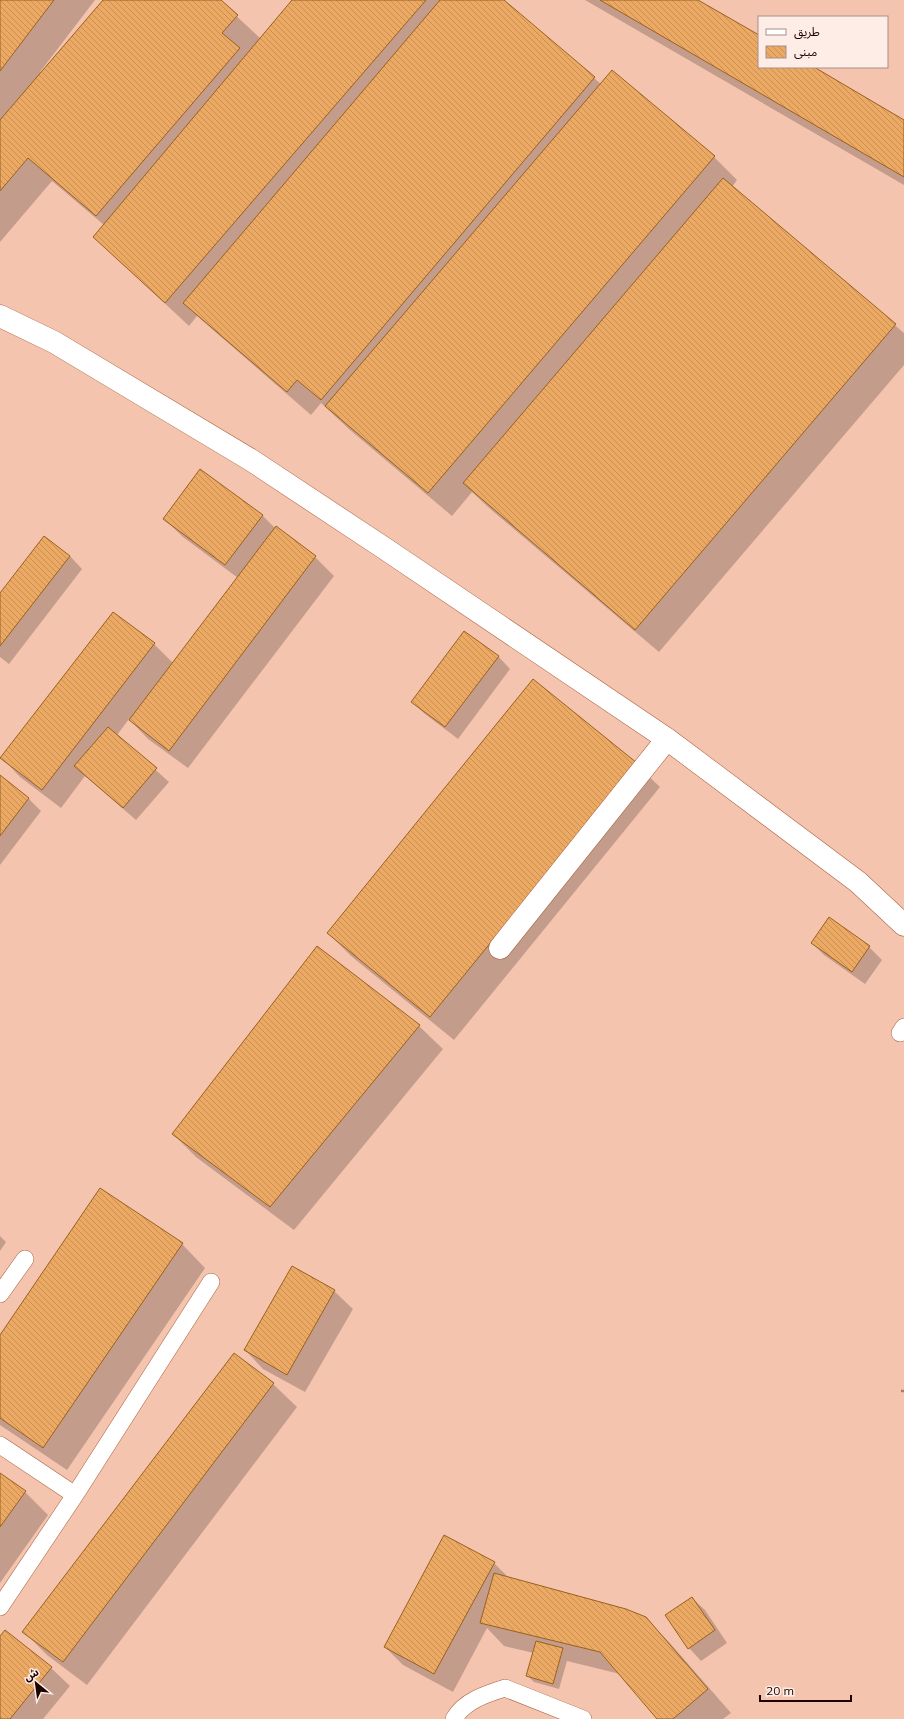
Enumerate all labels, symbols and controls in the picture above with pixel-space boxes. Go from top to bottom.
legend [758,16,888,68]
text: طريق [794,24,820,40]
text: مبنى [794,44,817,59]
north arrow [16,1663,56,1703]
text: ش [21,1664,41,1684]
scale bar [760,1677,851,1703]
text: 20 m [766,1683,794,1698]

